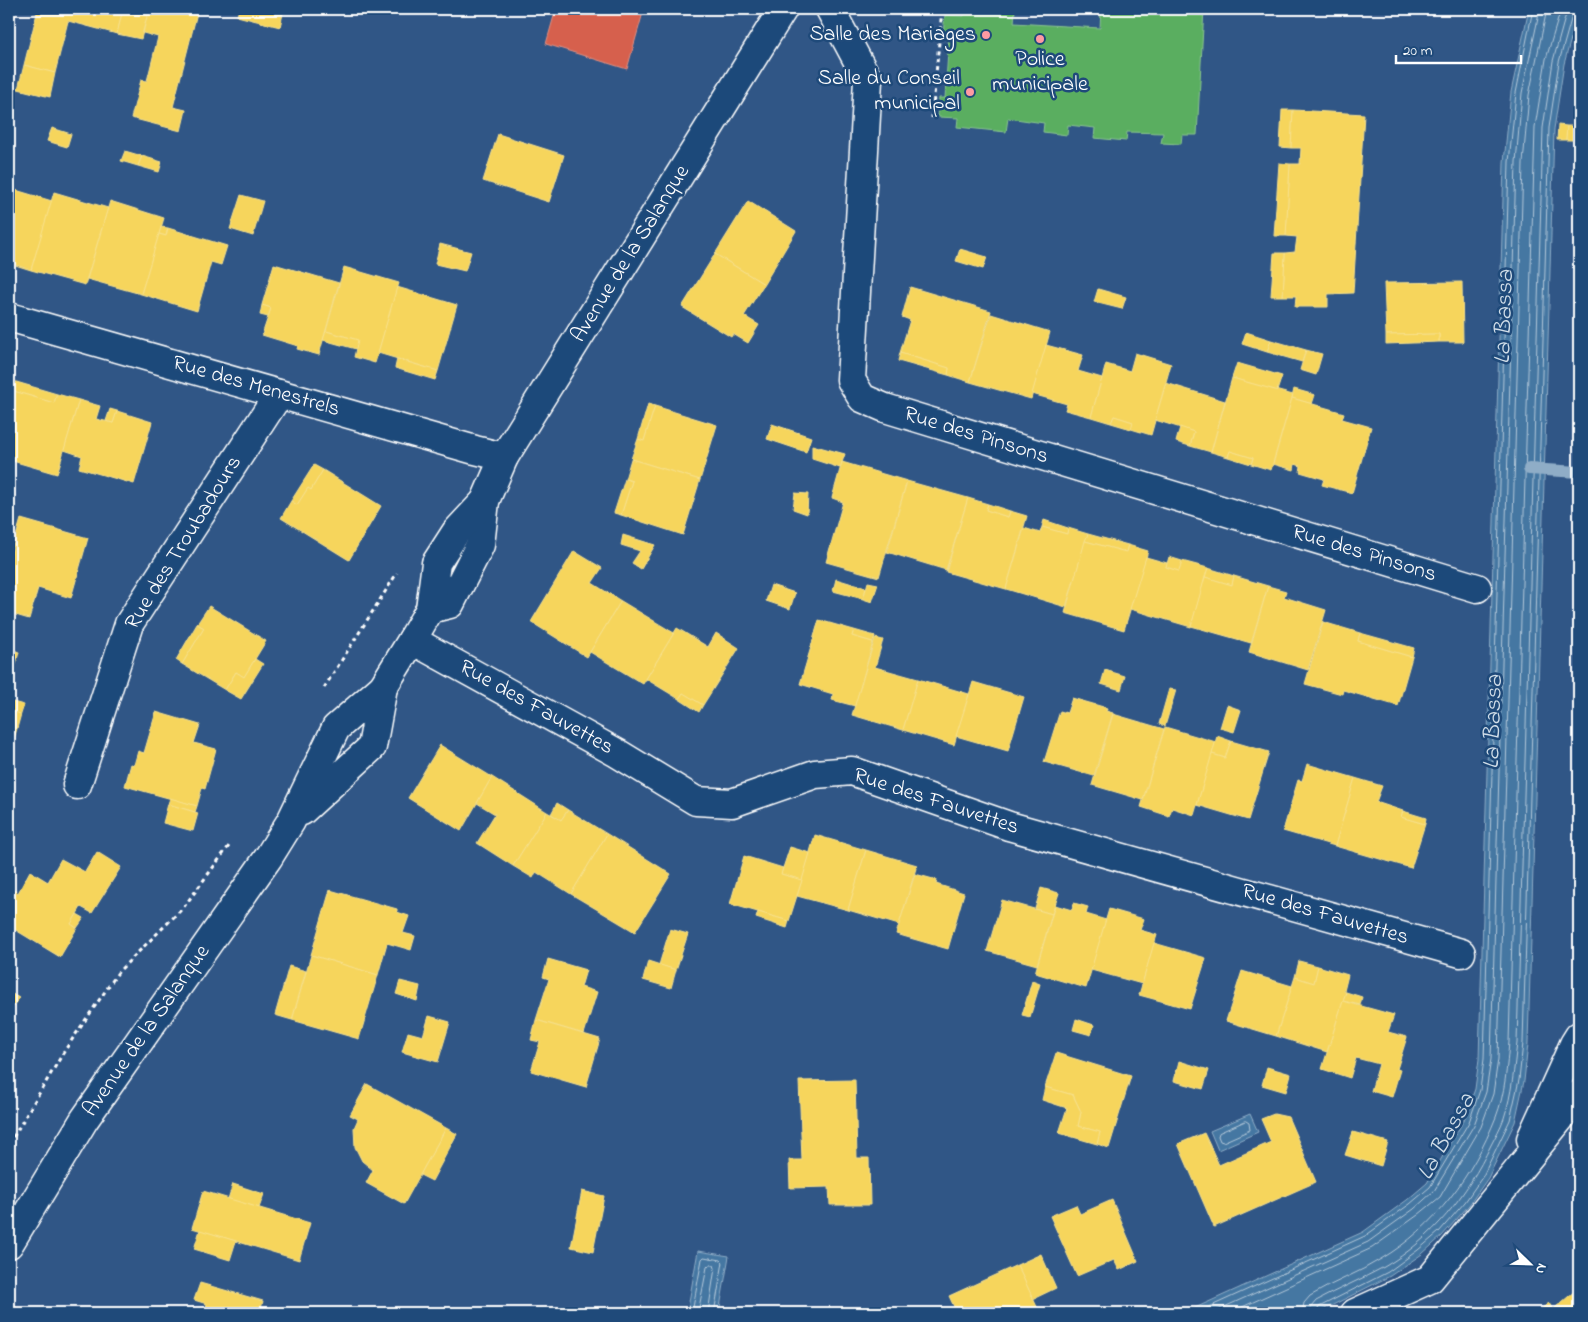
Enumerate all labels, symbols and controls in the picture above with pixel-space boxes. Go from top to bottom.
place label: Salle des Mariages [809,19,976,52]
marker: Salle des Mariages [980,29,992,41]
scale bar [1396,32,1520,64]
marker: Police municipale [1034,33,1046,45]
text: 20 m [1403,40,1433,62]
place label: Police municipale [992,44,1088,101]
place label: Salle du Conseil municipal [818,63,960,120]
marker: Salle du Conseil municipal [964,86,976,98]
street label: Avenue de la Salanque [563,159,699,349]
water label: La Bassa [1486,268,1524,365]
street label: Rue des Menestrels [168,348,344,426]
street label: Rue des Pinsons [900,399,1052,473]
street label: Rue des Troubadours [117,450,251,636]
street label: Rue des Pinsons [1288,517,1440,591]
street label: Rue des Fauvettes [453,652,619,764]
water label: La Bassa [1475,673,1513,770]
street label: Rue des Fauvettes [849,760,1023,844]
street label: Rue des Fauvettes [1238,876,1412,954]
street label: Avenue de la Salanque [75,938,219,1124]
water label: La Bassa [1409,1086,1486,1187]
north arrow [1506,1240,1556,1290]
text: N [1529,1260,1552,1277]

